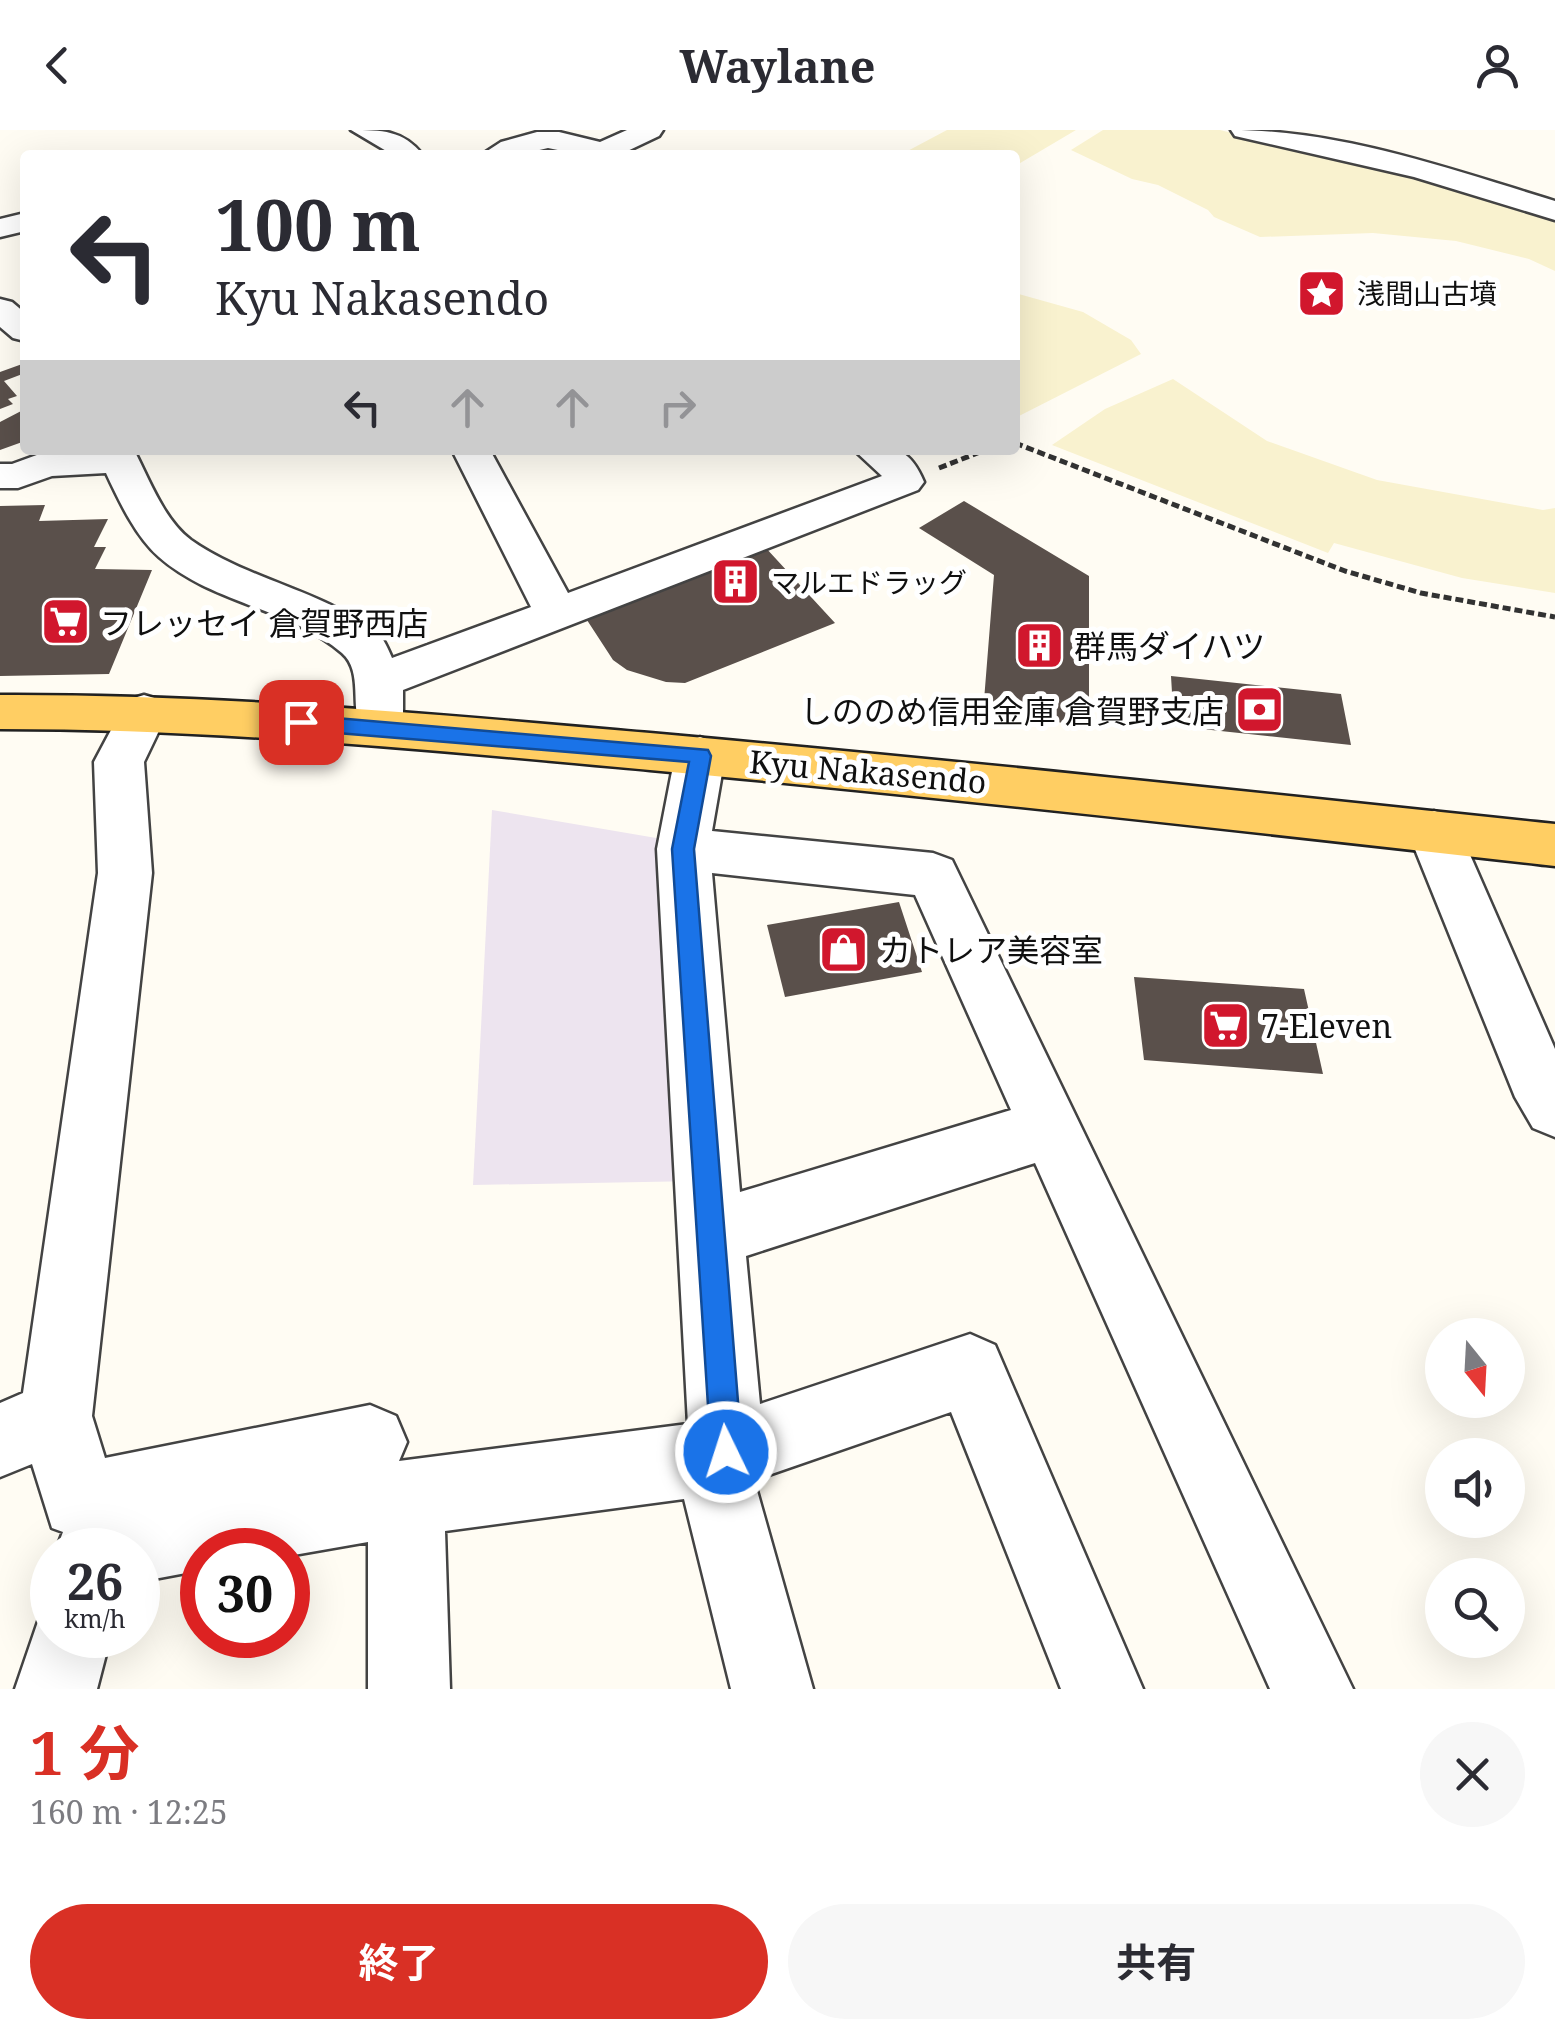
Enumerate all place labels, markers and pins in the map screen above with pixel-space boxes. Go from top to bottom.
place icon: 浅間山古墳 [1296,267,1348,319]
place label: 浅間山古墳 [1357,274,1497,312]
building icon: マルエドラッグ [710,556,762,608]
place label: マルエドラッグ [771,563,967,601]
supermarket icon: フレッセイ 倉賀野西店 [39,596,91,648]
place label: フレッセイ 倉賀野西店 [100,601,428,644]
building icon: 群馬ダイハツ [1013,619,1065,671]
place label: 群馬ダイハツ [1074,624,1265,667]
pin [259,680,344,765]
bank icon: しののめ信用金庫 倉賀野支店 [1233,684,1285,736]
place label: しののめ信用金庫 倉賀野支店 [800,689,1224,732]
shop icon: カトレア美容室 [818,923,870,975]
place label: カトレア美容室 [879,928,1103,971]
supermarket icon: 7-Eleven [1200,999,1252,1051]
place label: 7-Eleven [1261,1004,1392,1047]

